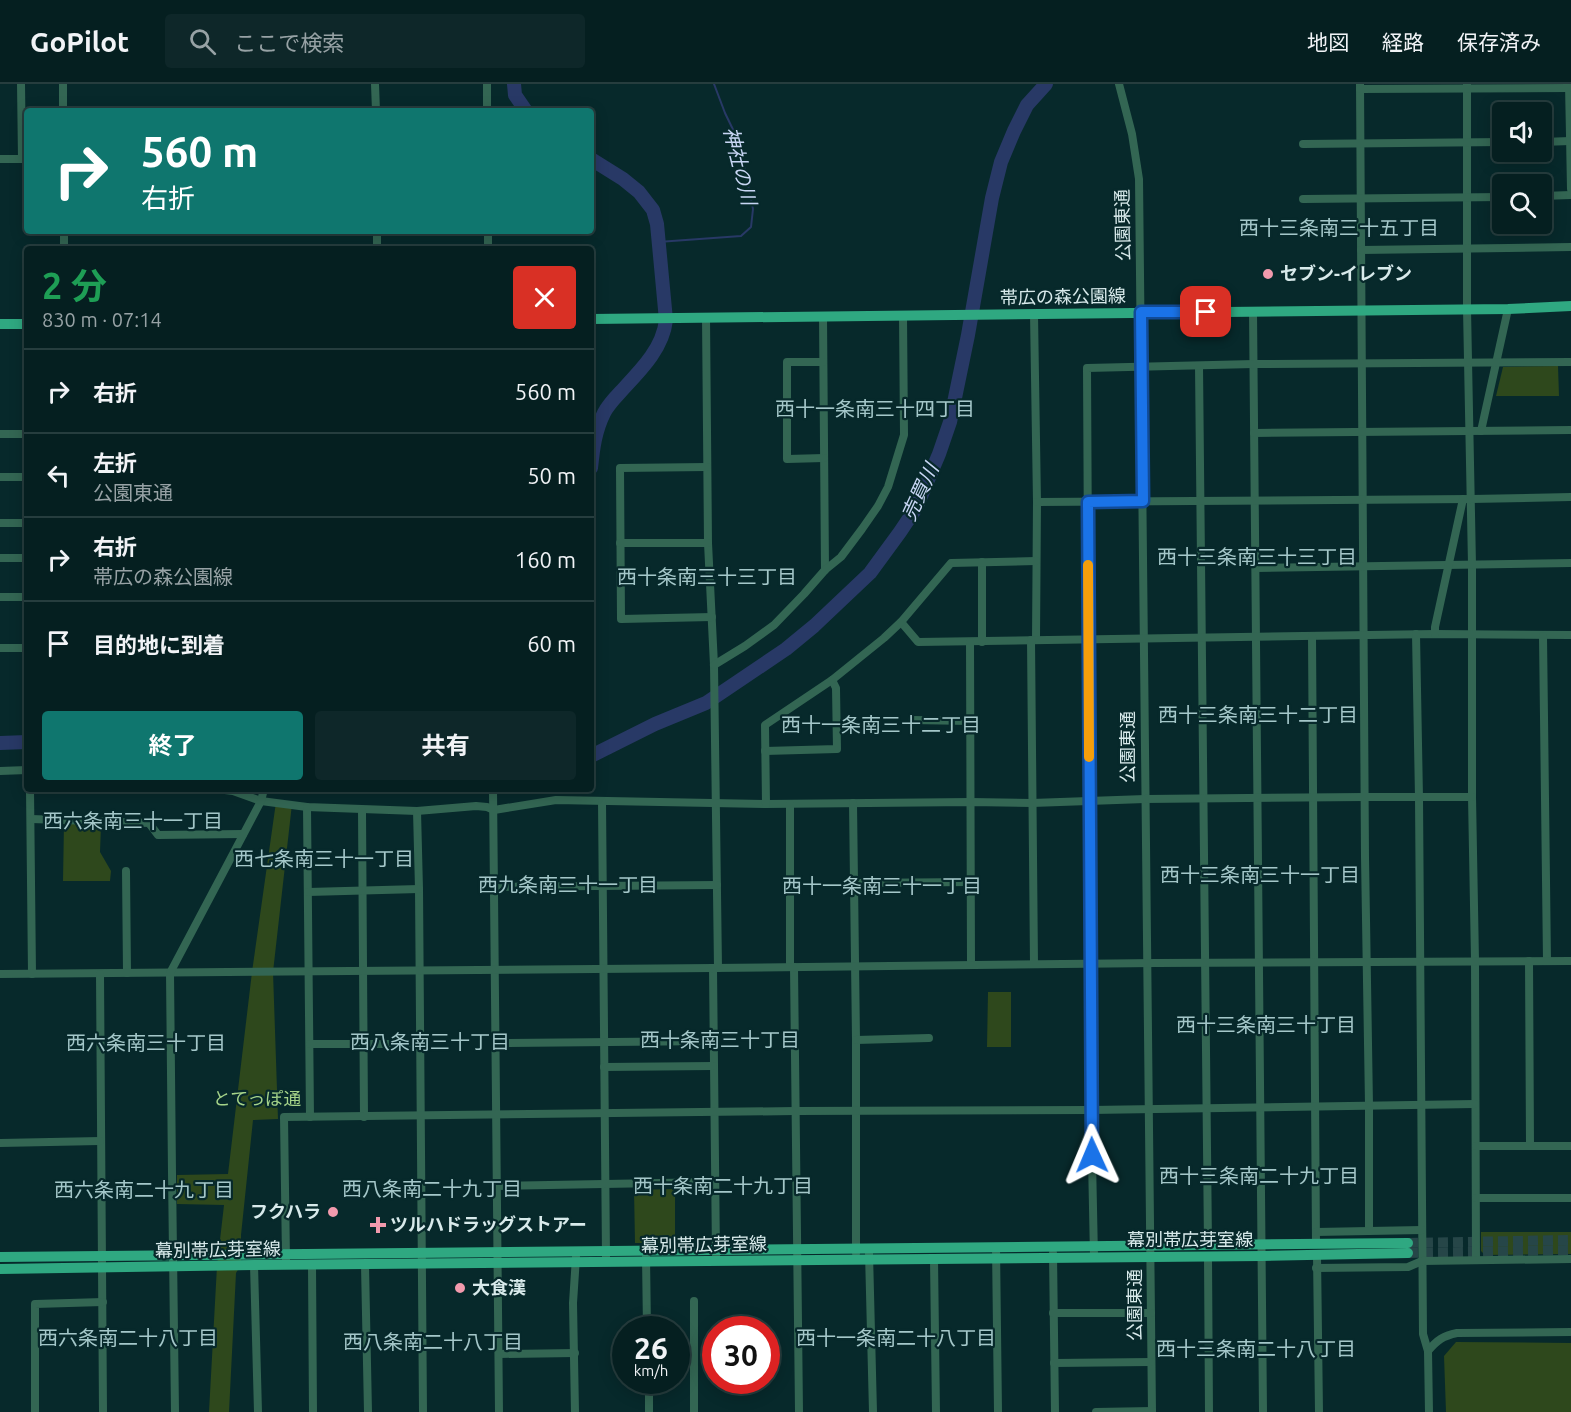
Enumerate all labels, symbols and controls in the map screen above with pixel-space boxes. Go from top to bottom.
search box [165,14,585,68]
icon: search [186,25,219,58]
text: GoPilot [30,26,129,57]
text: ここで検索 [234,30,344,55]
text: 地図 [1307,30,1349,54]
text: 経路 [1382,30,1424,54]
text: 保存済み [1457,30,1541,54]
map controls [1492,102,1552,234]
button: sound [1492,102,1552,162]
water label: 神社の川 [720,124,762,209]
text: 560 m [141,128,258,175]
icon: right [42,132,120,210]
button: search [1492,174,1552,234]
text: 右折 [141,183,195,213]
street label: 公園東通 [1111,189,1133,261]
district label: 西十三条南三十五丁目 [1239,216,1439,239]
place label: セブン-イレブン [1280,263,1412,283]
text: 2 分 [42,265,107,306]
button: close [513,266,576,329]
marker: セブン-イレブン [1261,267,1275,281]
street label: 帯広の森公園線 [1000,285,1126,307]
pin [1180,286,1231,337]
icon: arrive [1189,295,1222,328]
text: 830 m · 07:14 [42,308,162,331]
icon: right [42,375,75,408]
text: 560 m [515,379,576,404]
text: 右折 [93,380,137,405]
district label: 西十一条南三十四丁目 [775,397,975,420]
text: 左折 [93,450,137,475]
water label: 売買川 [896,458,943,524]
icon: left [42,459,75,492]
text: 50 m [527,463,576,488]
text: 公園東通 [93,481,173,504]
text: 右折 [93,534,137,559]
icon: right [42,543,75,576]
district label: 西十三条南三十三丁目 [1157,545,1357,568]
text: 160 m [515,547,576,572]
text: 帯広の森公園線 [93,565,233,588]
district label: 西十条南三十三丁目 [617,565,797,588]
icon: arrive [42,627,75,660]
text: 60 m [527,631,576,656]
text: 目的地に到着 [93,632,225,657]
district label: 西十三条南三十二丁目 [1158,703,1358,726]
button: 終了 [42,711,303,780]
button: 共有 [315,711,576,780]
street label: 公園東通 [1117,711,1137,783]
district label: 西十一条南三十二丁目 [781,713,981,736]
district label: 西六条南三十一丁目 [43,809,223,832]
district label: 西七条南三十一丁目 [234,847,414,870]
district label: 西十三条南三十一丁目 [1160,863,1360,886]
district label: 西九条南三十一丁目 [478,873,658,896]
district label: 西十一条南三十一丁目 [782,874,982,897]
district label: 西十三条南三十丁目 [1176,1013,1356,1036]
district label: 西十条南三十丁目 [640,1028,800,1051]
district label: 西八条南三十丁目 [350,1030,510,1053]
district label: 西六条南三十丁目 [66,1031,226,1054]
park label: とてっぽ通 [213,1088,301,1108]
position arrow [1060,1123,1124,1187]
district label: 西十三条南二十九丁目 [1159,1164,1359,1187]
district label: 西十条南二十九丁目 [633,1174,813,1197]
district label: 西八条南二十九丁目 [342,1177,522,1200]
district label: 西六条南二十九丁目 [54,1178,234,1201]
place label: フクハラ [250,1201,321,1221]
marker: フクハラ [326,1205,340,1219]
place label: ツルハドラッグストアー [390,1214,587,1234]
marker: ツルハドラッグストアー [371,1218,385,1232]
street label: 幕別帯広芽室線 [1127,1229,1253,1249]
street label: 幕別帯広芽室線 [641,1233,767,1255]
street label: 幕別帯広芽室線 [155,1238,281,1260]
street label: 公園東通 [1124,1269,1144,1341]
place label: 大食漢 [472,1277,526,1297]
marker: 大食漢 [453,1281,467,1295]
speed limit sign: 30 [702,1316,780,1394]
district label: 西六条南二十八丁目 [38,1326,218,1349]
district label: 西十一条南二十八丁目 [796,1326,996,1349]
district label: 西八条南二十八丁目 [343,1330,523,1353]
text: 26 [634,1331,668,1365]
district label: 西十三条南二十八丁目 [1156,1337,1356,1360]
text: km/h [634,1362,668,1379]

